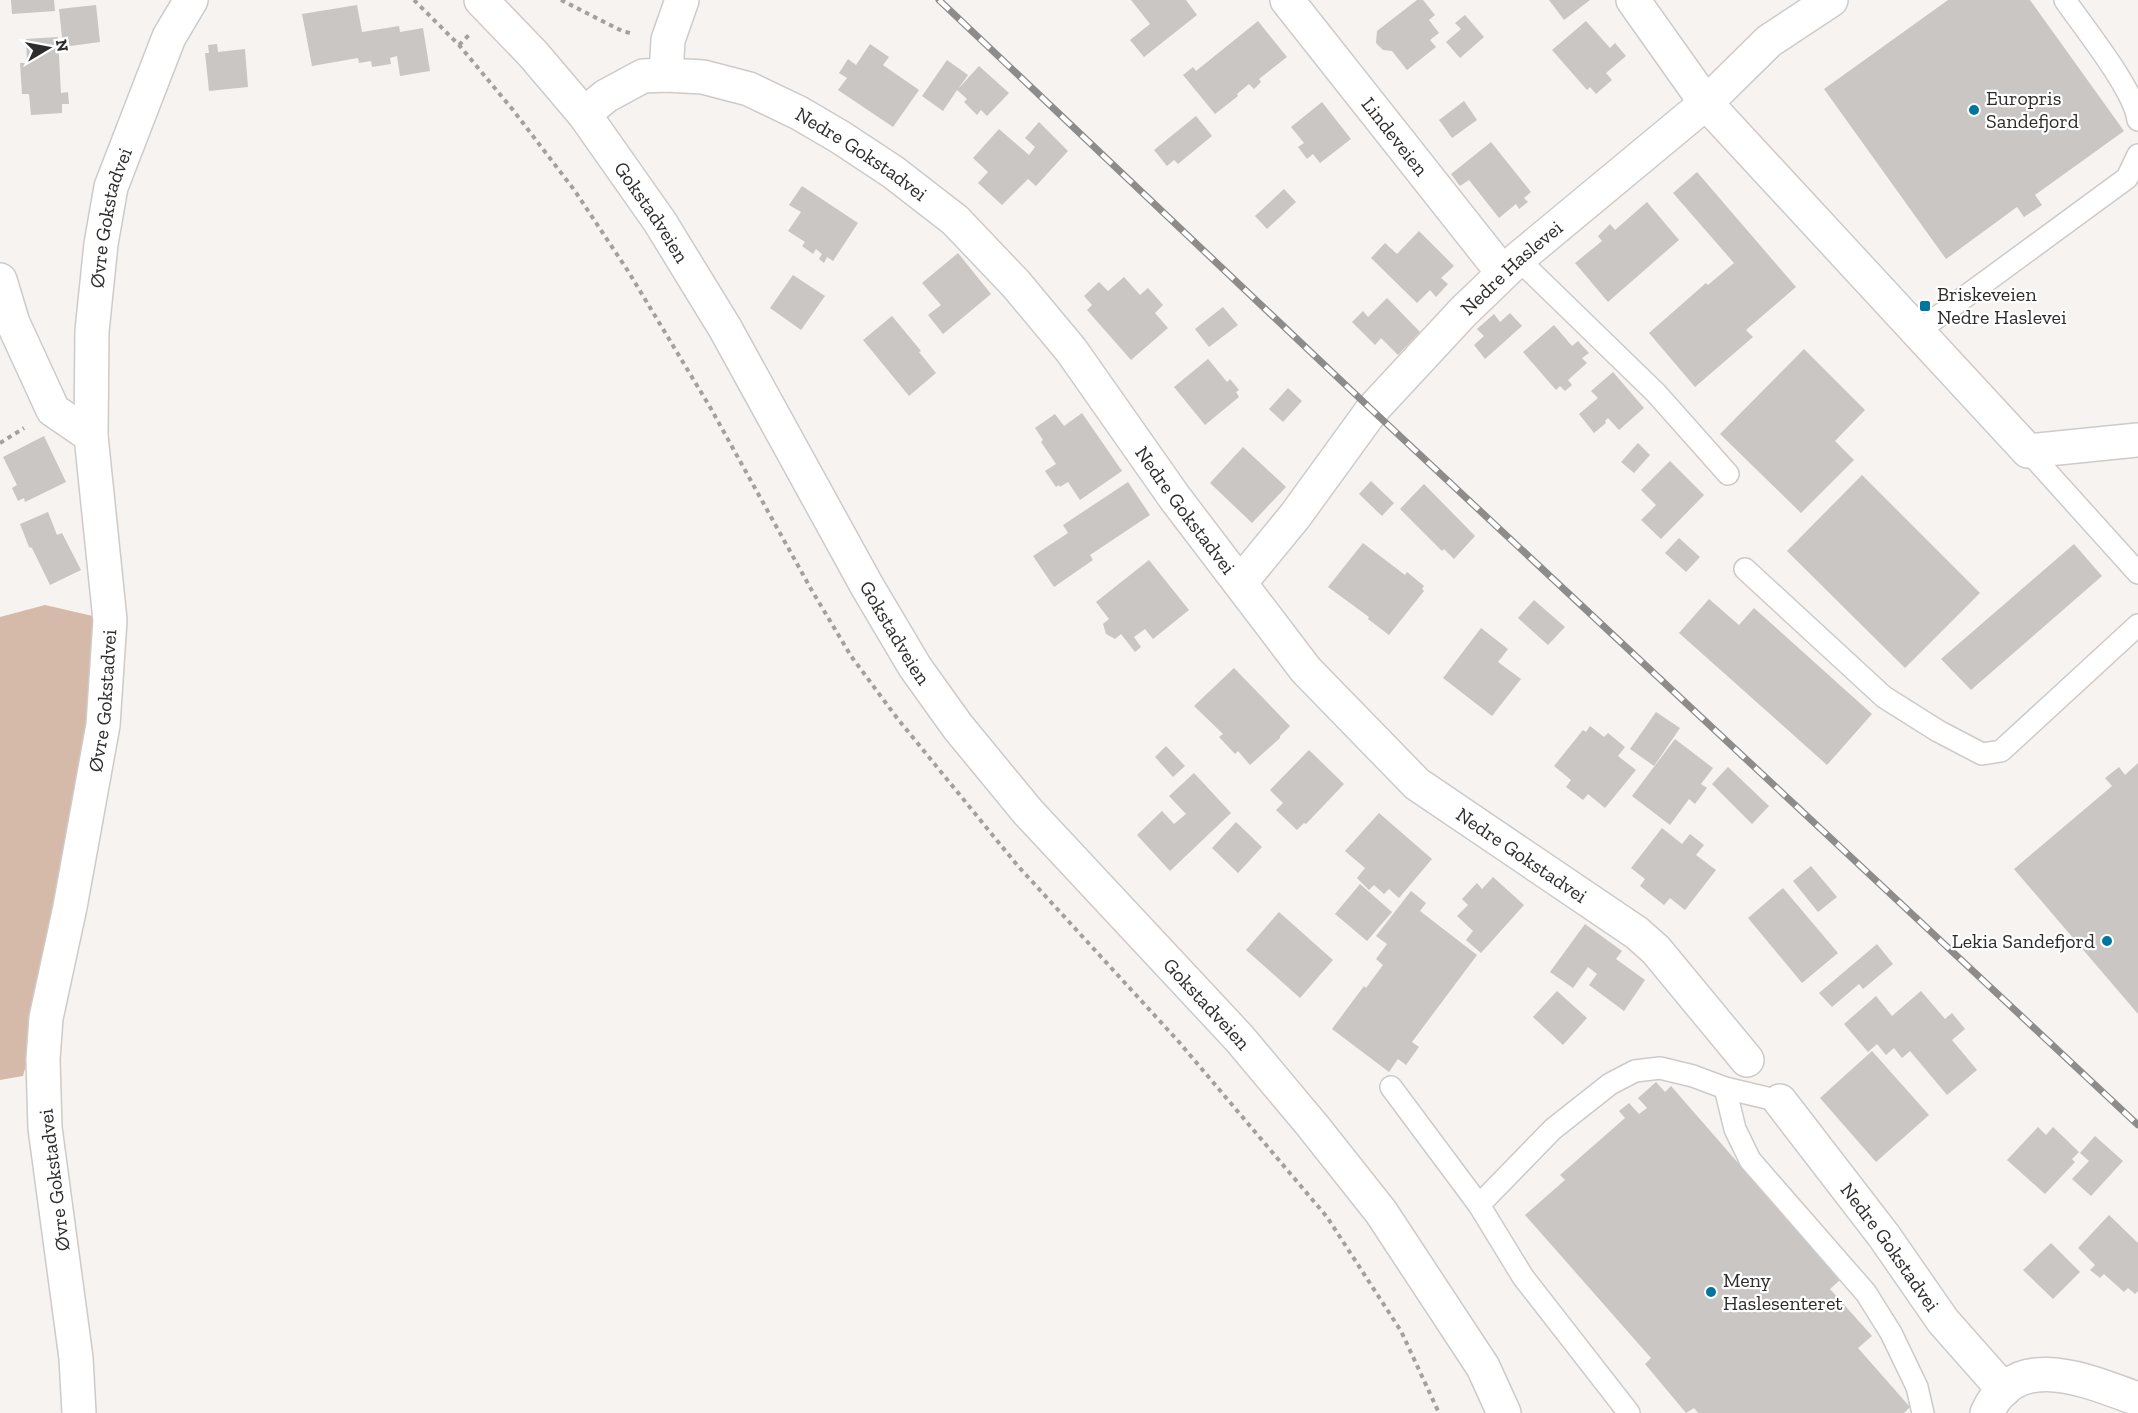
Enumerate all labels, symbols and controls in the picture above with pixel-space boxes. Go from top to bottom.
north arrow [18,18,78,78]
text: N [52,38,73,53]
place label: Europris Sandefjord [1986,86,2079,133]
street label: Lindeveien [1356,92,1434,181]
street label: Nedre Gokstadvei [791,102,932,206]
marker: Europris Sandefjord [1967,103,1981,117]
street label: Øvre Gokstadvei [85,144,137,289]
street label: Gokstadveien [609,157,694,268]
street label: Nedre Haslevei [1455,215,1568,320]
place label: Briskeveien Nedre Haslevei [1937,282,2067,329]
marker: Briskeveien Nedre Haslevei [1918,299,1932,313]
street label: Nedre Gokstadvei [1130,441,1241,579]
street label: Gokstadveien [855,576,936,690]
street label: Øvre Gokstadvei [83,628,121,774]
street label: Nedre Gokstadvei [1452,802,1592,908]
place label: Lekia Sandefjord [1952,929,2095,953]
marker: Lekia Sandefjord [2100,934,2114,948]
street label: Gokstadveien [1158,953,1256,1055]
street label: Øvre Gokstadvei [33,1107,75,1253]
street label: Nedre Gokstadvei [1835,1178,1945,1316]
place label: Meny Haslesenteret [1723,1268,1843,1315]
marker: Meny Haslesenteret [1704,1285,1718,1299]

